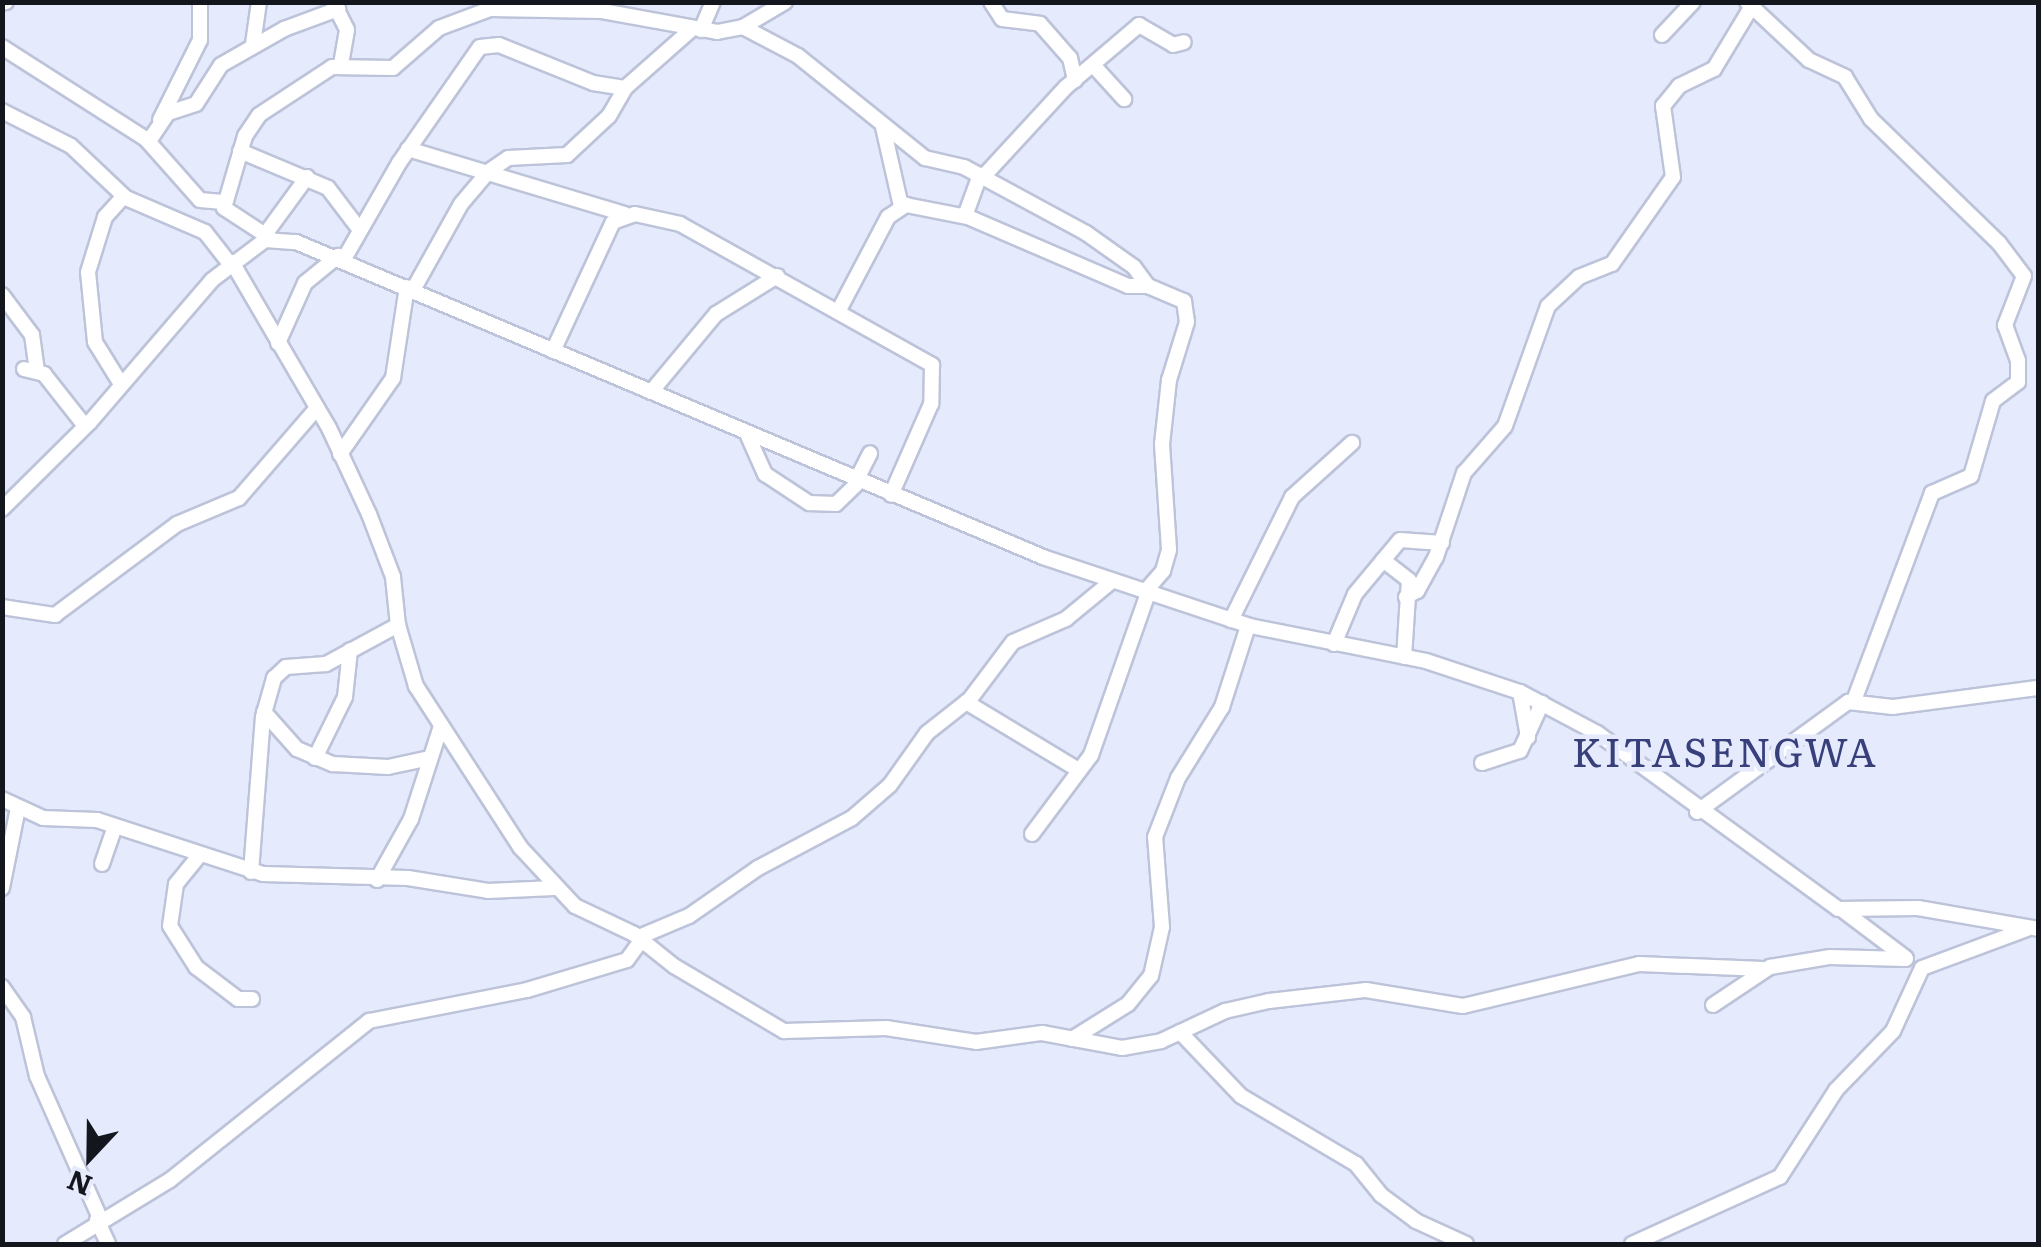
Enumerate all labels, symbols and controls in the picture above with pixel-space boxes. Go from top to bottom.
district label: KITASENGWA [1572,726,1878,774]
north arrow [40,1107,140,1207]
text: N [60,1161,98,1209]

